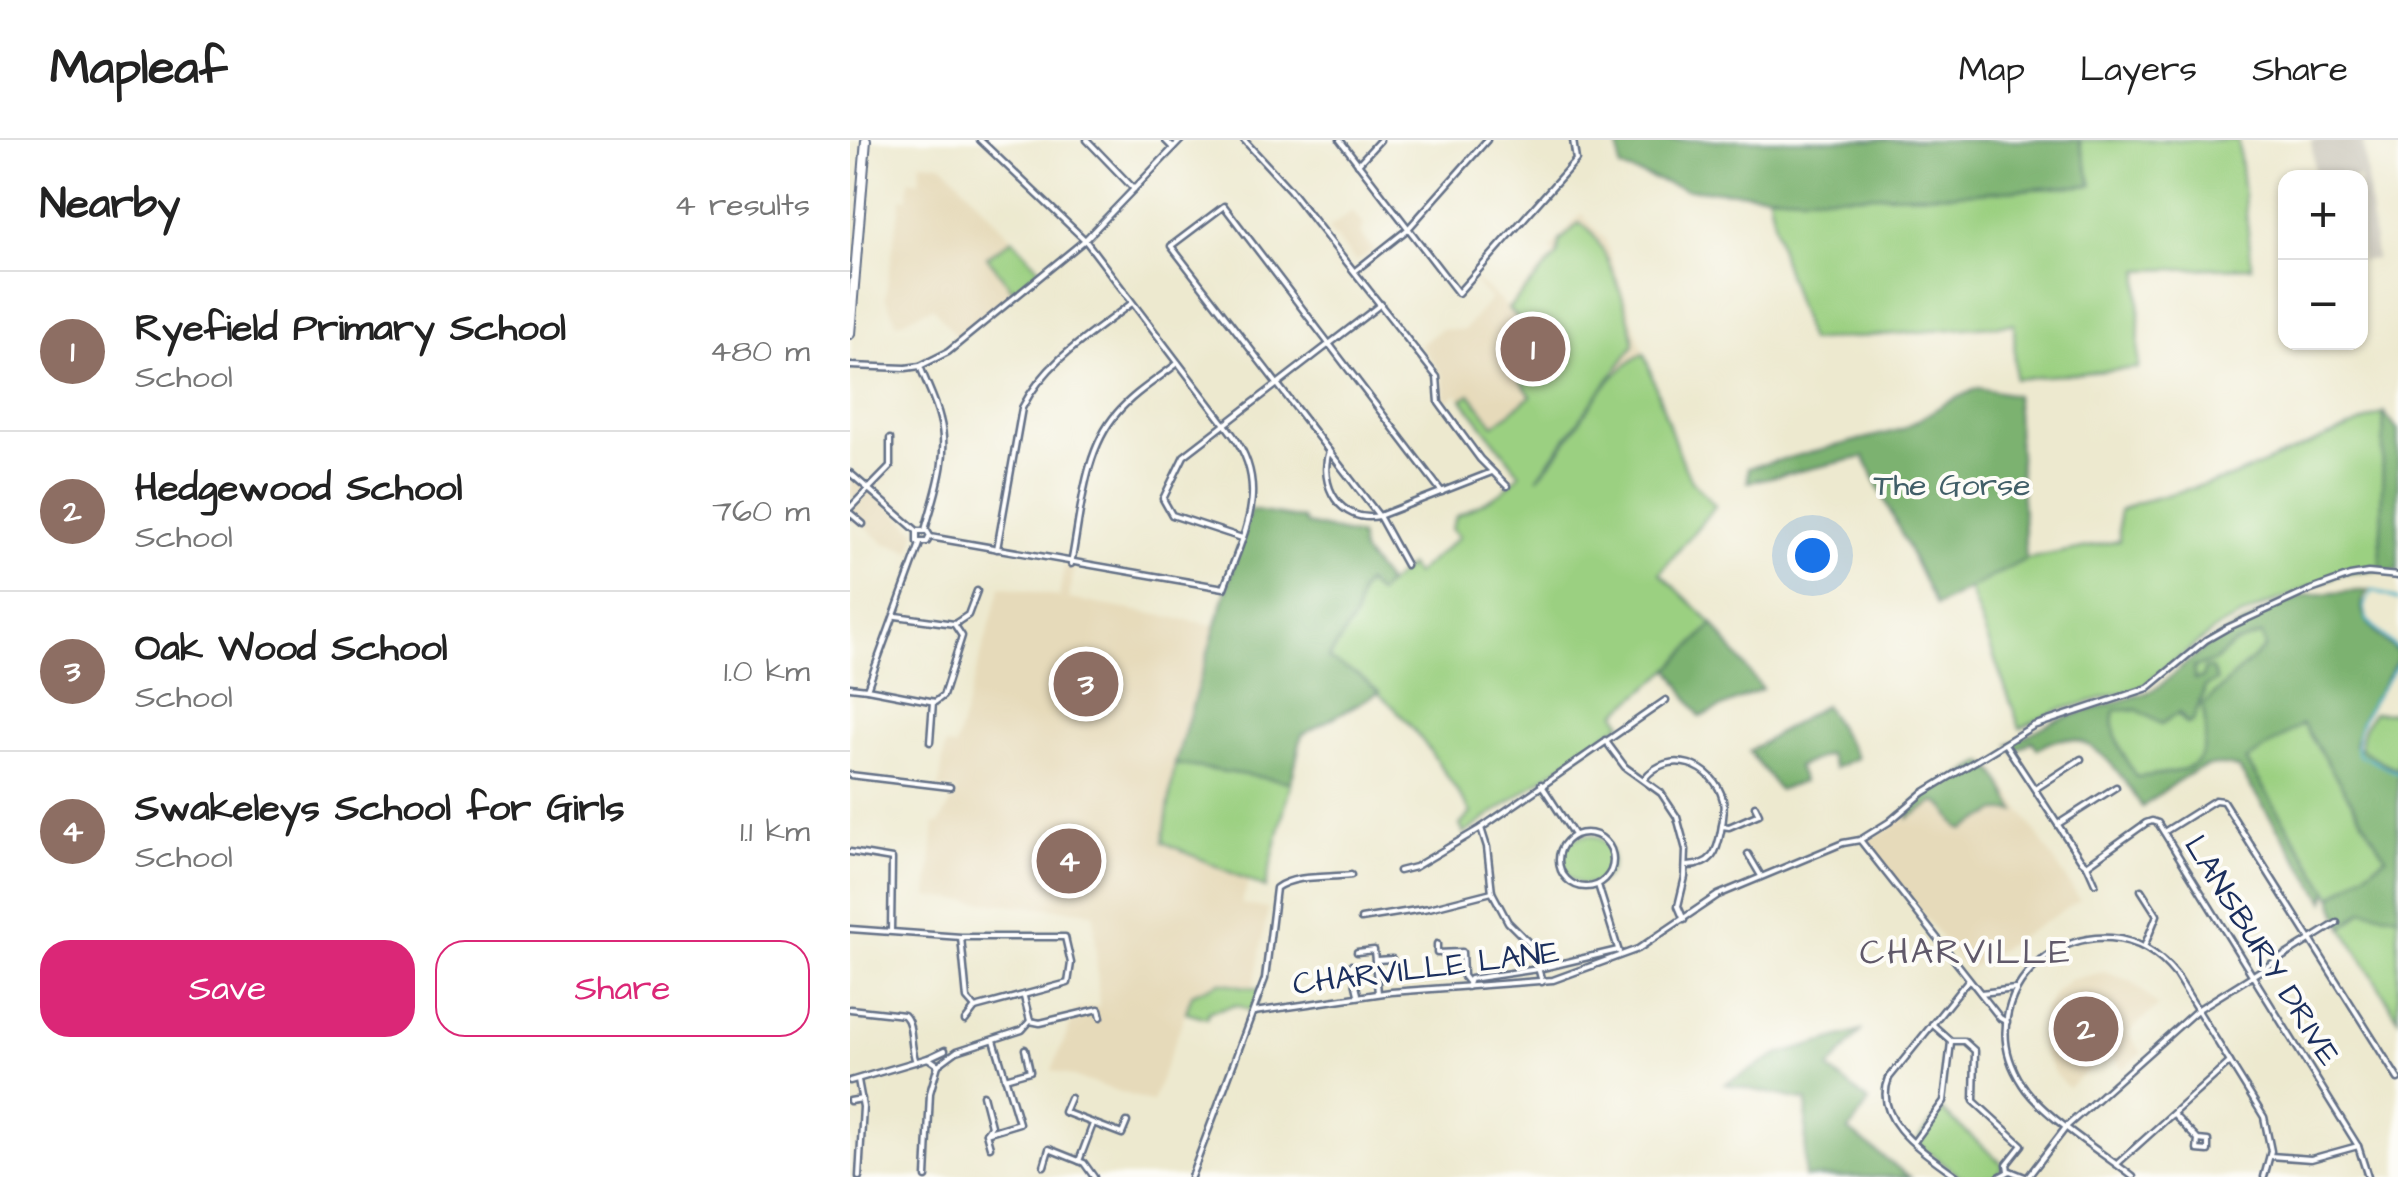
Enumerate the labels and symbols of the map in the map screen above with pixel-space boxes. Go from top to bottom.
pin: 1 [1500,312,1566,386]
park label: The Gorse [1873,463,2031,508]
your location [1787,530,1838,581]
pin: 3 [1054,646,1118,722]
pin: 4 [1036,824,1102,898]
street label: LANSBURY DRIVE [2173,827,2351,1075]
district label: CHARVILLE [1860,928,2072,977]
street label: CHARVILLE LANE [1290,930,1562,1007]
pin: 2 [2054,992,2118,1066]

